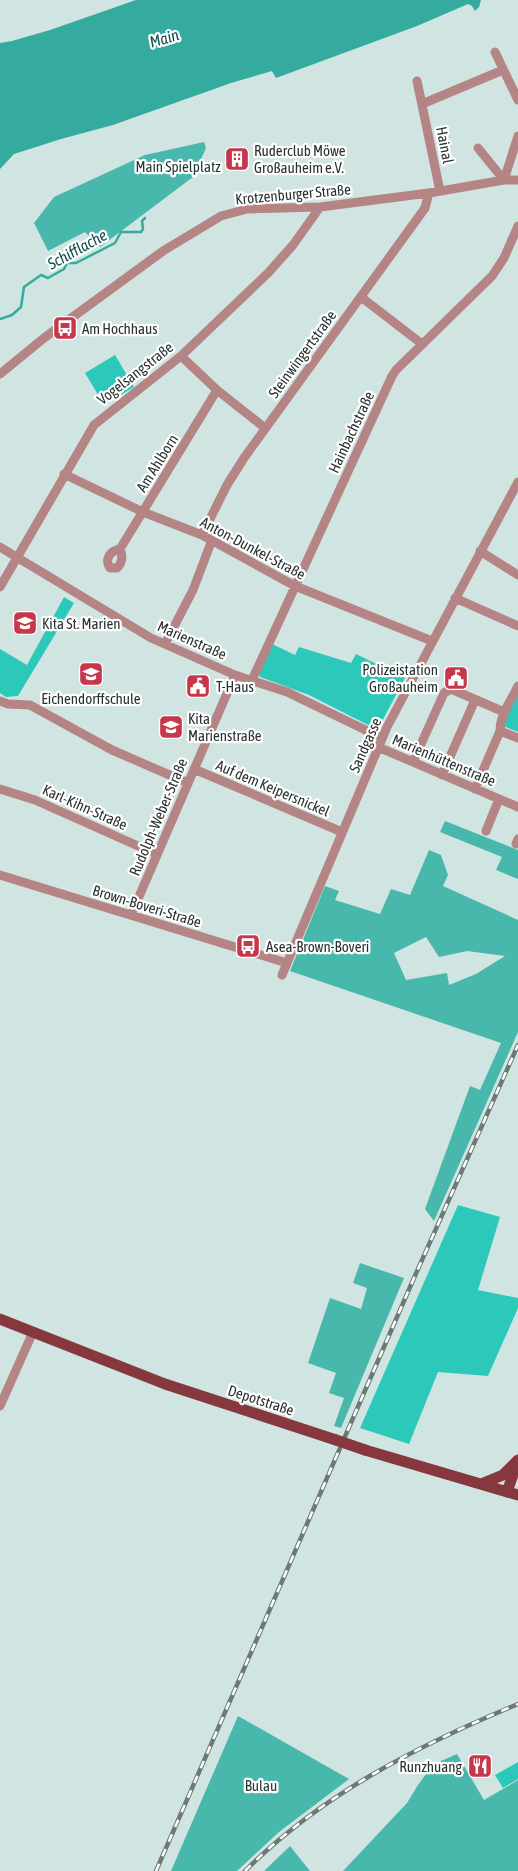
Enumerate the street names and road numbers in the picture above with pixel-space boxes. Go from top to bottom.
street label: Hainal [433,125,457,165]
street label: Krotzenburger Straße [235,180,352,208]
street label: Steinwingertstraße [265,307,339,401]
street label: Vogelsangstraße [94,338,176,408]
street label: Hainbachstraße [325,388,377,475]
street label: Am Ahlborn [133,431,181,495]
street label: Anton-Dunkel-Straße [198,513,308,583]
street label: Marienstraße [155,617,229,663]
street label: Sandgasse [345,715,385,775]
street label: Marienhüttenstraße [390,731,498,790]
street label: Rudolph-Weber-Straße [126,756,190,878]
street label: Auf dem Keipersnickel [214,756,332,820]
street label: Karl-Kihn-Straße [40,781,130,833]
street label: Brown-Boveri-Straße [91,881,203,931]
street label: Depotstraße [226,1381,296,1419]

